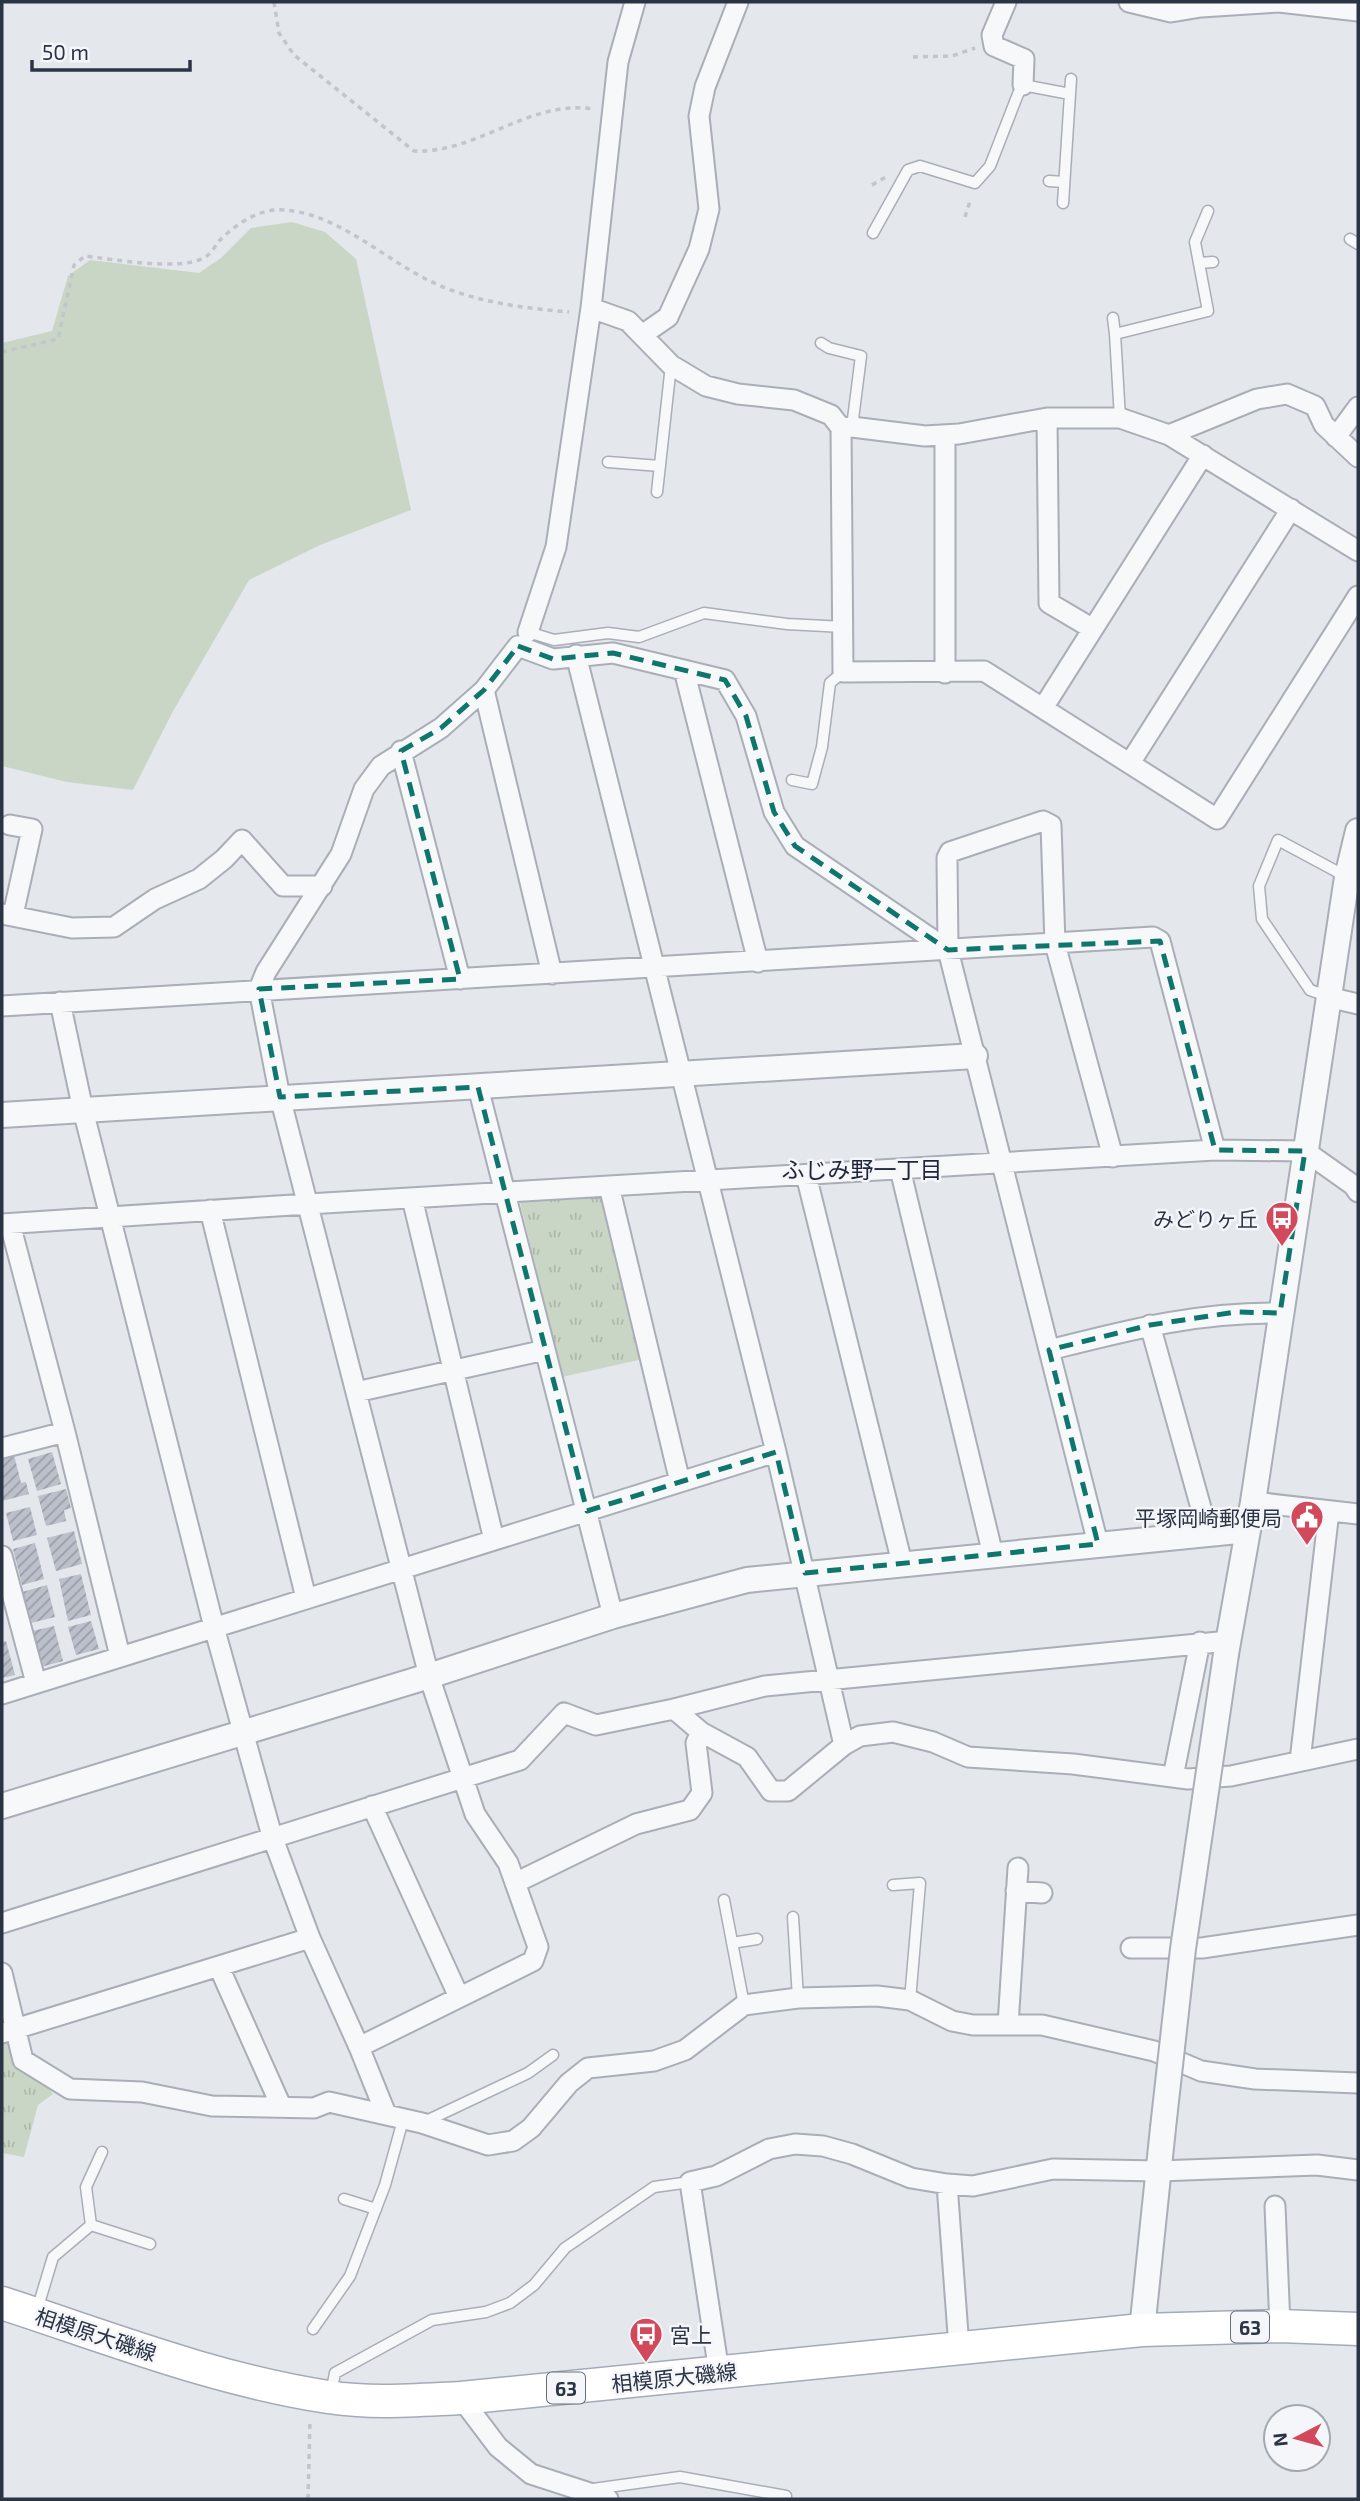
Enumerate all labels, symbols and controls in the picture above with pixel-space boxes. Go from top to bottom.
scale bar [32,28,189,72]
text: 50 m [42,39,89,64]
district label: ふじみ野一丁目 [782,1155,943,1183]
bus stop icon: みどりヶ丘 [1263,1199,1301,1248]
place label: みどりヶ丘 [1153,1206,1258,1231]
public building icon: 平塚岡崎郵便局 [1288,1498,1326,1547]
place label: 平塚岡崎郵便局 [1135,1505,1282,1530]
street label: 相模原大磯線 [32,2303,160,2365]
road number: 63 [1231,2312,1269,2342]
bus stop icon: 宮上 [627,2315,665,2364]
place label: 宮上 [670,2322,712,2347]
street label: 相模原大磯線 [610,2358,738,2396]
road number: 63 [547,2372,585,2404]
north arrow [1262,2403,1332,2473]
text: N [1267,2432,1292,2448]

